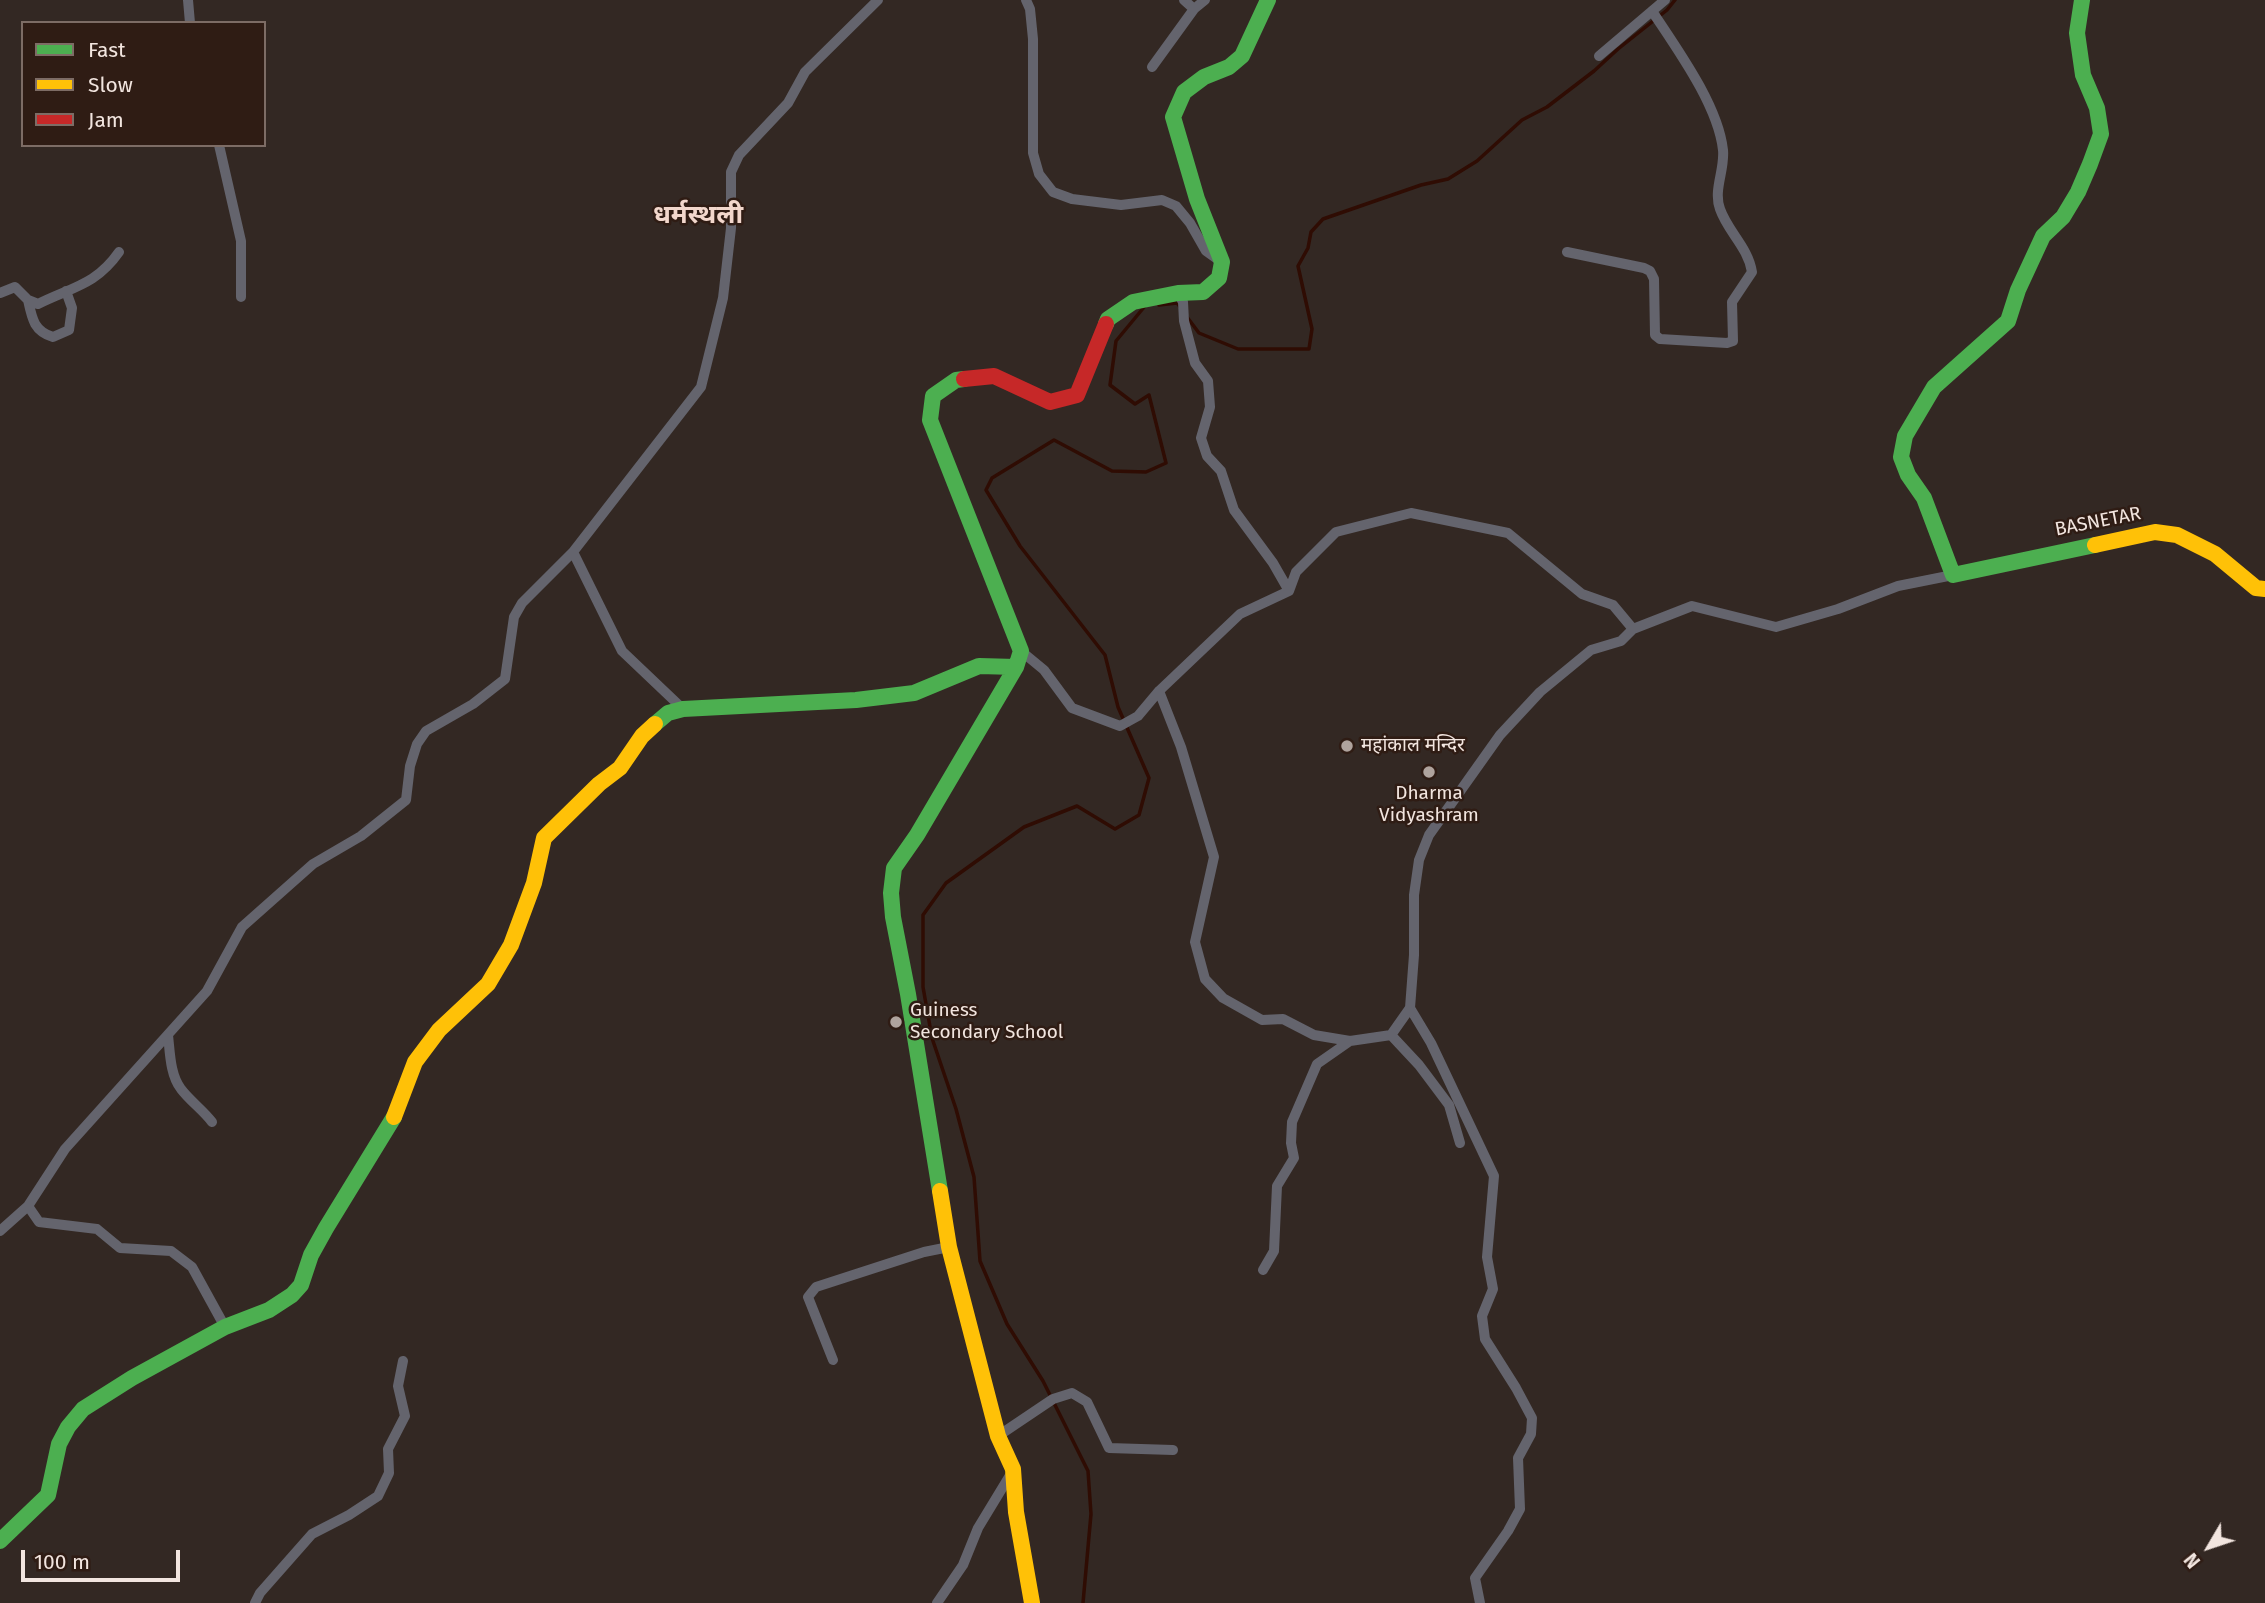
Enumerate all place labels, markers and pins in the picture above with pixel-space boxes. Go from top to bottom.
place label: महांकाल मन्दिर [1361,735,1465,757]
marker: महांकाल मन्दिर [1339,738,1355,754]
marker: Dharma Vidyashram [1421,764,1437,780]
place label: Dharma Vidyashram [1379,783,1479,827]
place label: Guiness Secondary School [910,1000,1063,1044]
marker: Guiness Secondary School [888,1014,904,1030]

